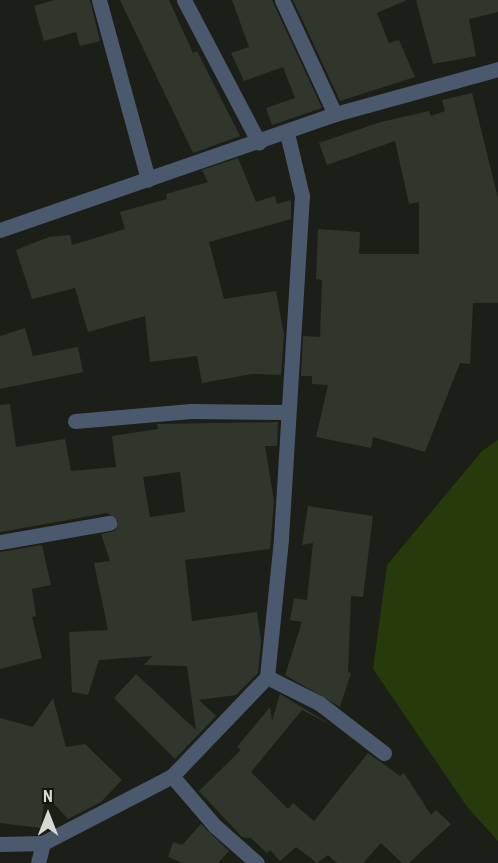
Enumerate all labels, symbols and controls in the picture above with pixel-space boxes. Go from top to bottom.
north arrow [18,785,78,845]
text: N [43,787,53,806]

